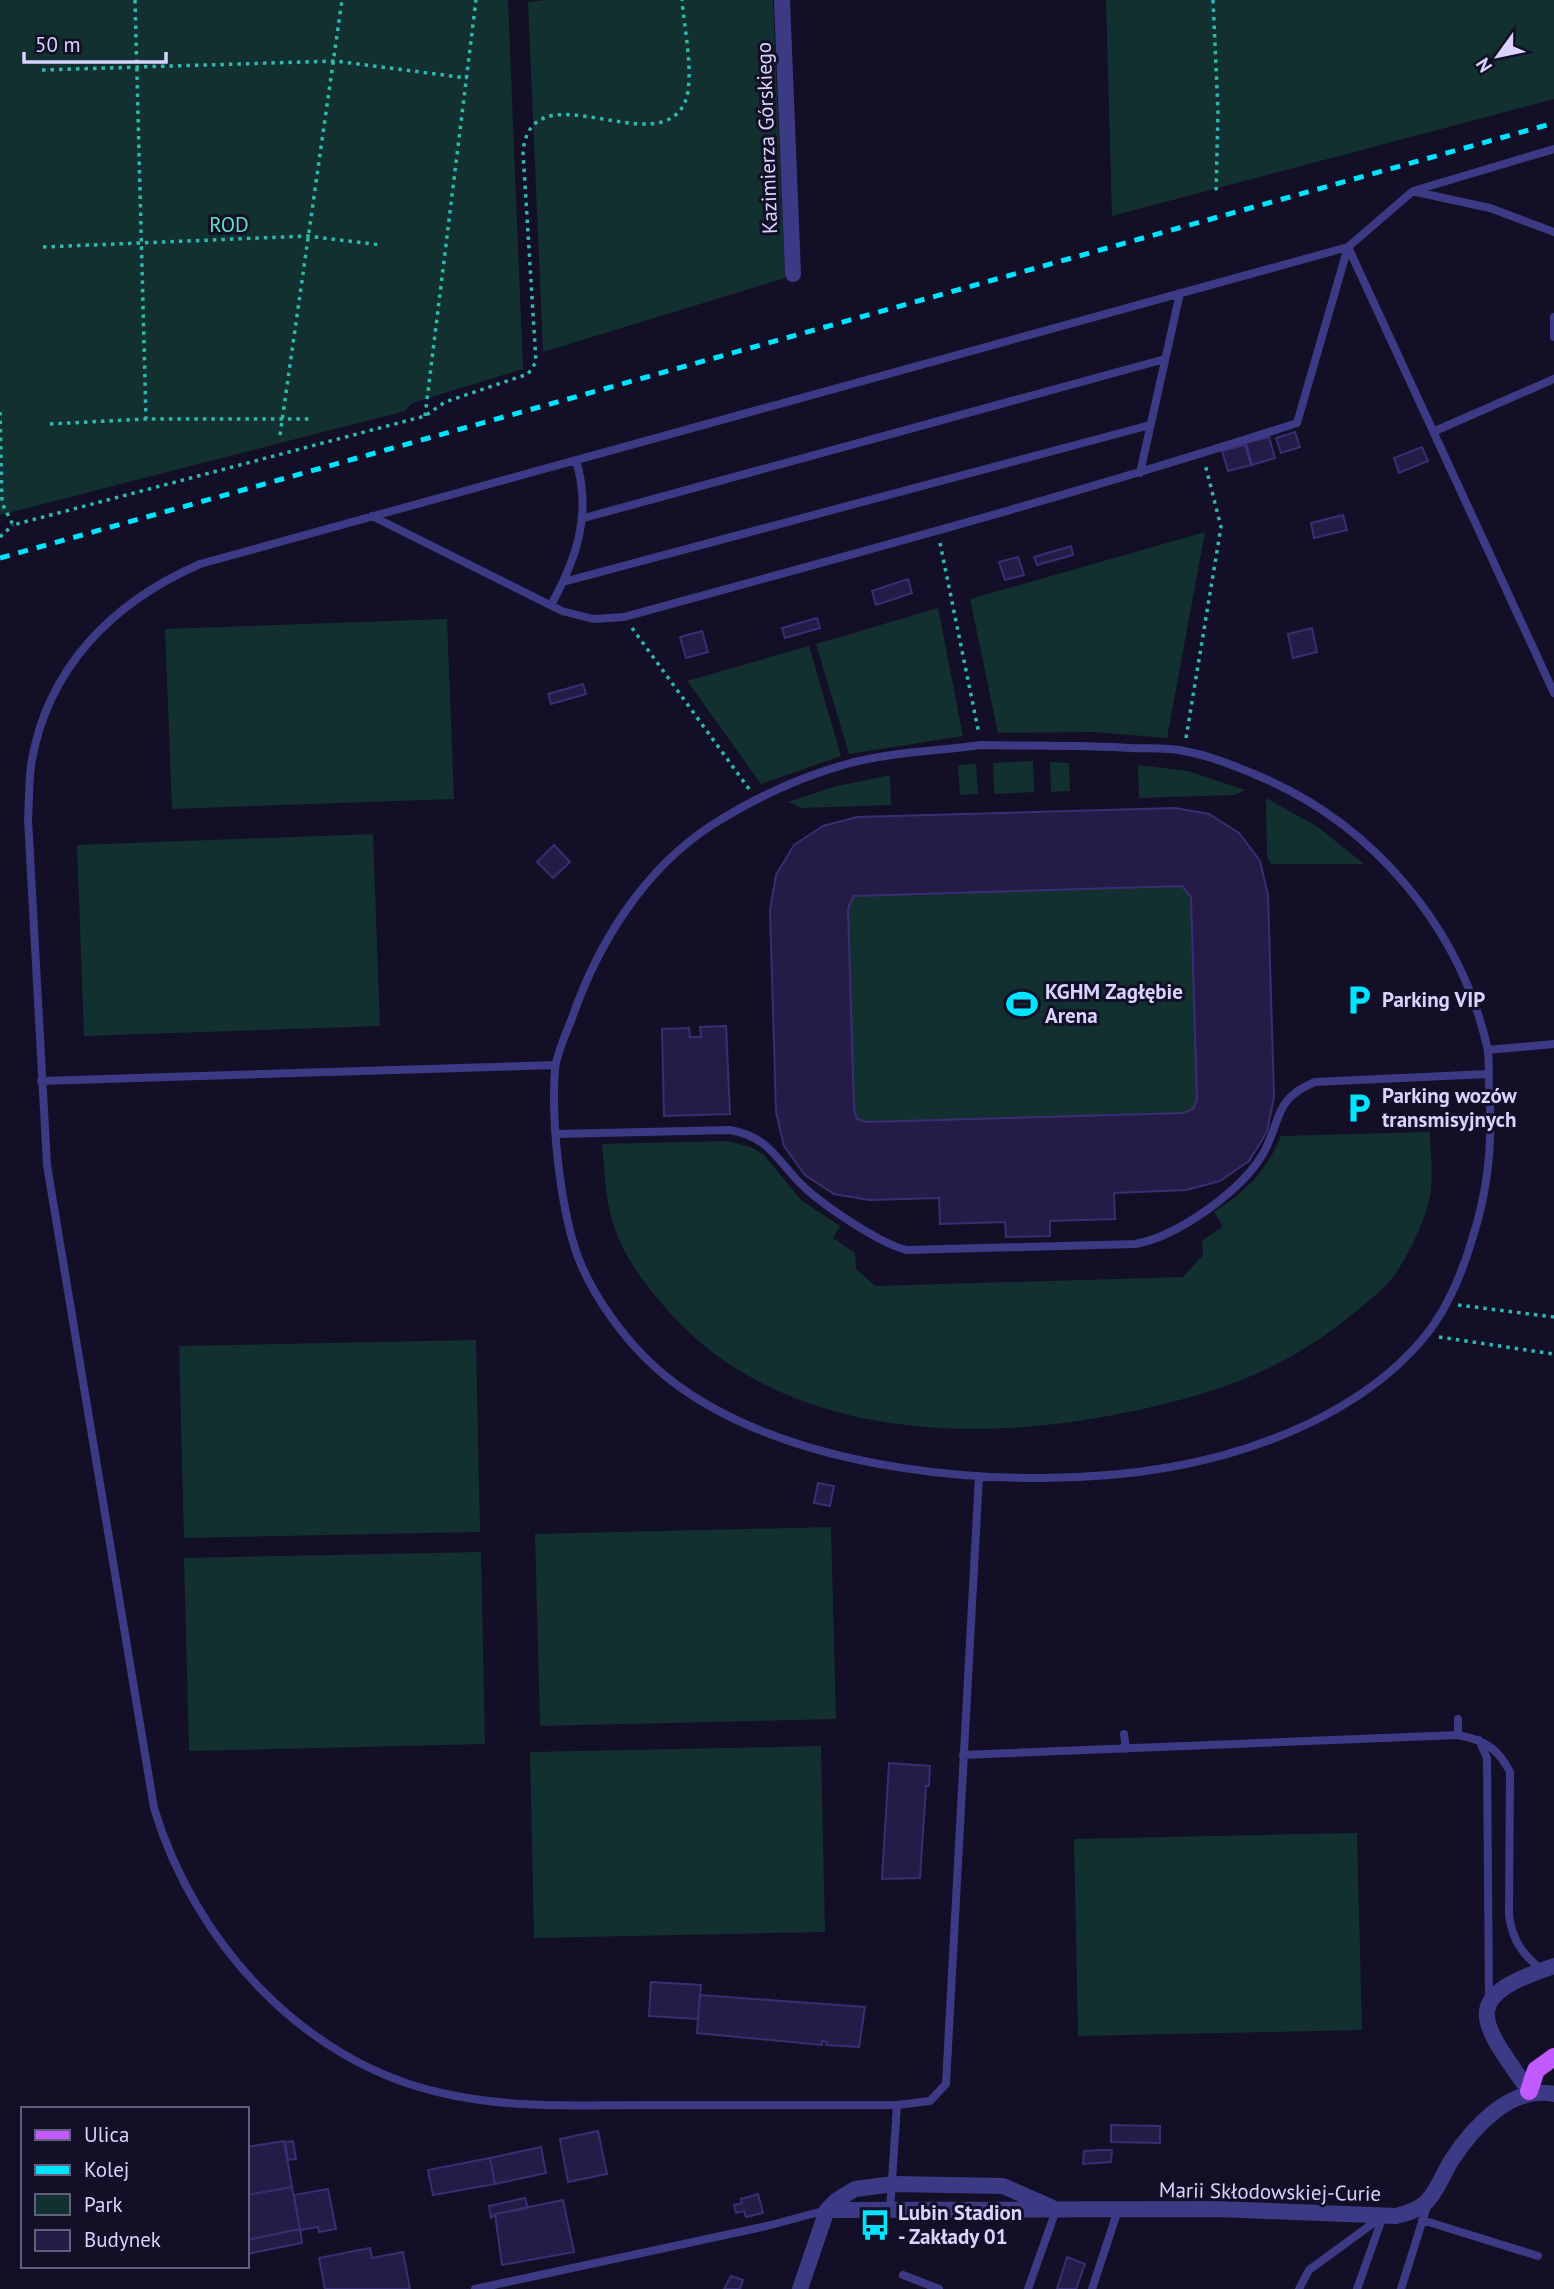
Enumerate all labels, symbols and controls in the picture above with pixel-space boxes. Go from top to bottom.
scale bar [24,21,166,65]
north arrow [1463,21,1533,91]
text: 50 m [35,31,81,58]
street label: Kazimierza Górskiego [750,41,783,235]
text: N [1470,53,1497,77]
park label: ROD [209,211,249,238]
place label: KGHM Zagłębie Arena [1045,978,1183,1029]
parking icon: Parking VIP [1342,983,1376,1017]
place label: Parking VIP [1382,986,1485,1013]
sports icon: KGHM Zagłębie Arena [1005,987,1039,1021]
place label: Parking wozów transmisyjnych [1382,1082,1517,1133]
parking icon: Parking wozów transmisyjnych [1342,1091,1376,1125]
legend [21,2107,248,2268]
text: Ulica [84,2121,129,2148]
text: Kolej [84,2156,129,2183]
street label: Marii Skłodowskiej-Curie [1159,2176,1381,2207]
text: Park [84,2191,123,2218]
place label: Lubin Stadion - Zakłady 01 [898,2199,1022,2250]
bus stop icon: Lubin Stadion - Zakłady 01 [858,2208,892,2242]
text: Budynek [84,2226,161,2253]

